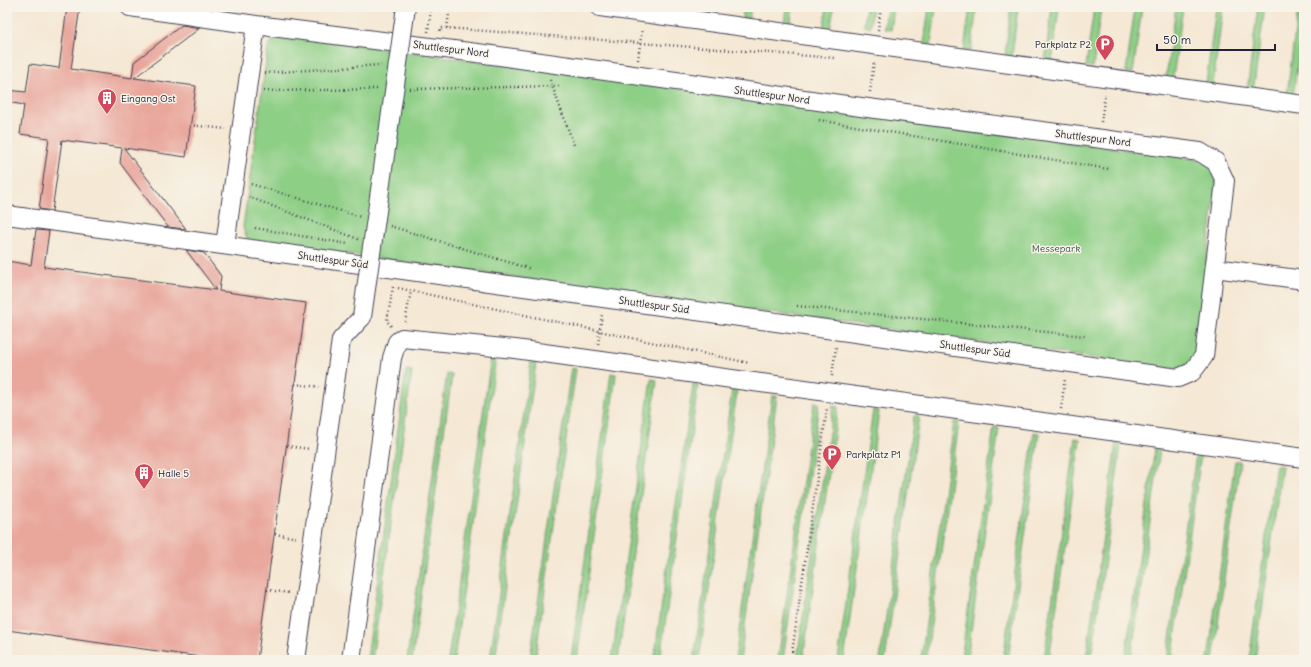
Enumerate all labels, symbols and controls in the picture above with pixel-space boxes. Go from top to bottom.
scale bar [1157,26,1275,52]
text: 50 m [1163,32,1192,47]
parking icon: Parkplatz P2 [1094,33,1116,61]
street label: Shuttlespur Nord [412,38,490,60]
place label: Parkplatz P2 [1035,38,1092,51]
street label: Shuttlespur Nord [733,83,811,107]
building icon: Eingang Ost [96,87,118,115]
place label: Eingang Ost [121,92,176,105]
street label: Shuttlespur Nord [1054,127,1132,149]
park label: Messepark [1032,242,1080,255]
street label: Shuttlespur Süd [297,249,369,271]
street label: Shuttlespur Süd [618,294,690,316]
street label: Shuttlespur Süd [939,338,1011,360]
parking icon: Parkplatz P1 [821,443,843,471]
place label: Parkplatz P1 [846,448,901,461]
building icon: Halle 5 [133,462,155,490]
place label: Halle 5 [158,467,189,480]

